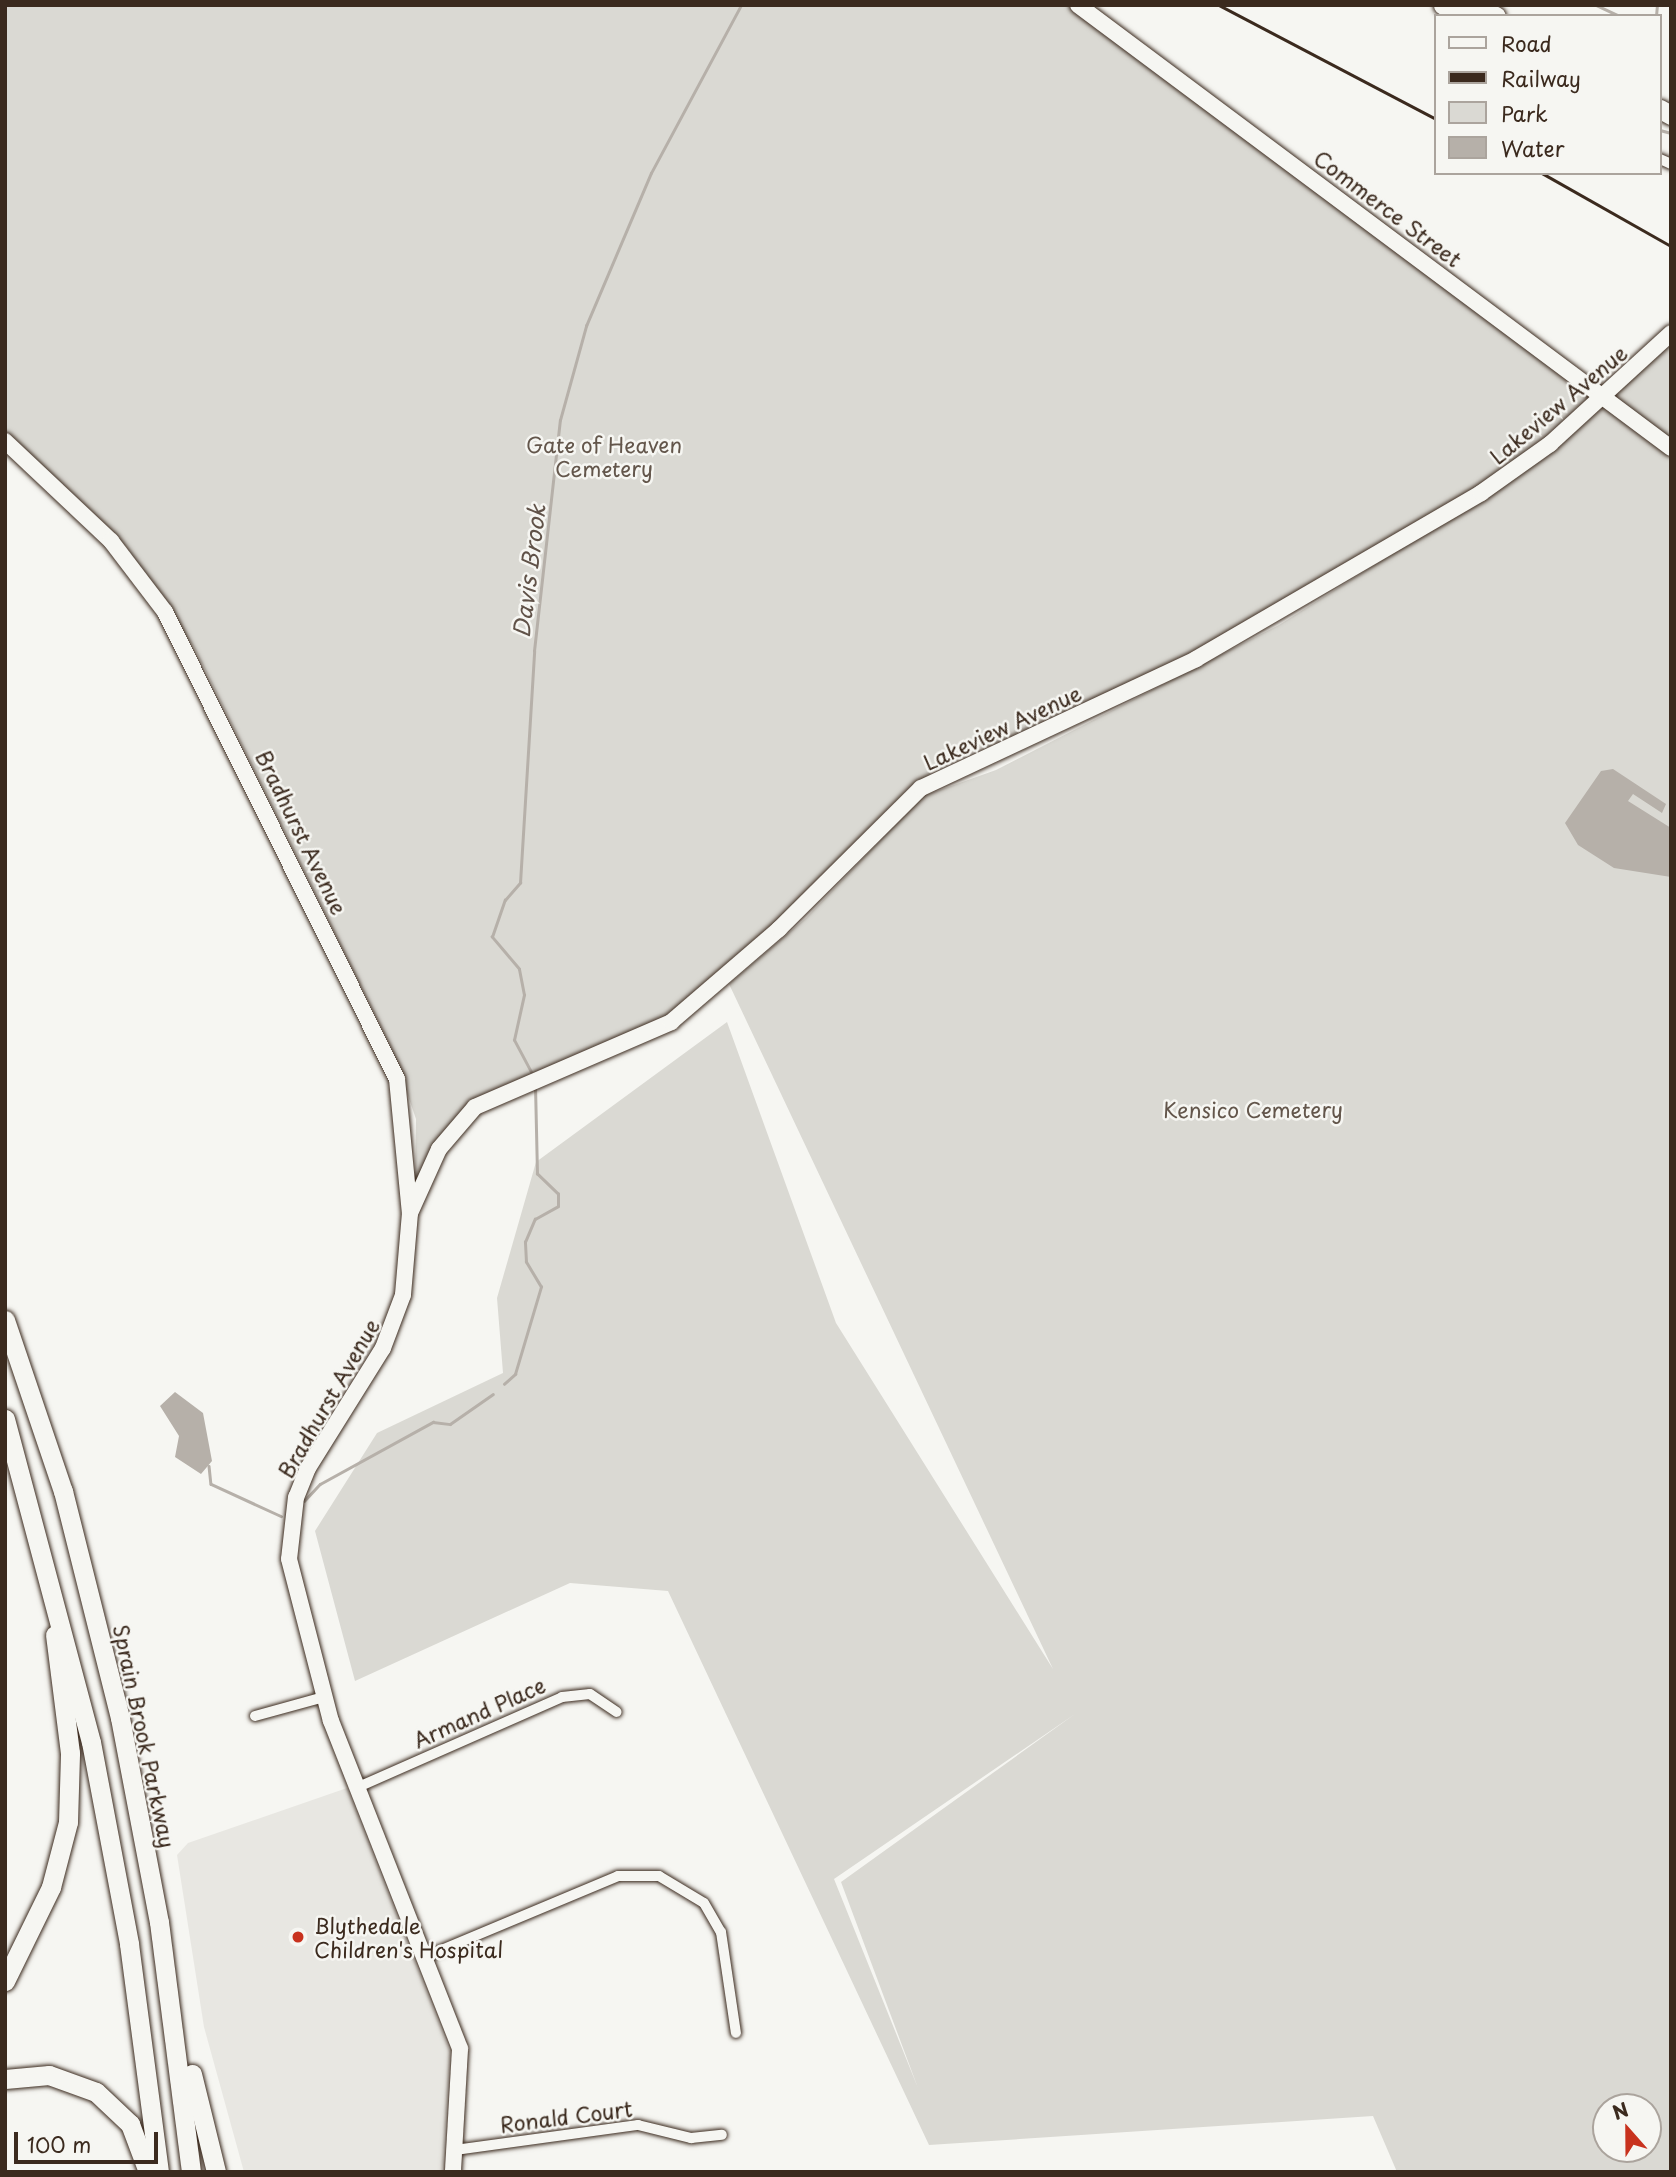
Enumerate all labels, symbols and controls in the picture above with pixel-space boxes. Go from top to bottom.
legend [1434,14,1662,175]
text: Road [1501,27,1552,59]
text: Railway [1501,62,1581,94]
text: Park [1501,97,1548,129]
text: Water [1501,132,1564,164]
street label: Commerce Street [1310,145,1466,271]
street label: Lakeview Avenue [1485,340,1631,468]
park label: Gate of Heaven Cemetery [525,431,683,481]
water label: Davis Brook [507,502,551,640]
street label: Lakeview Avenue [920,680,1084,774]
street label: Bradhurst Avenue [251,746,353,918]
park label: Kensico Cemetery [1162,1096,1344,1122]
street label: Bradhurst Avenue [272,1314,384,1482]
street label: Sprain Brook Parkway [109,1621,181,1851]
street label: Armand Place [409,1671,549,1753]
place label: Blythedale Children's Hospital [314,1912,504,1962]
marker: Blythedale Children's Hospital [288,1927,308,1947]
north arrow [1592,2093,1662,2163]
text: N [1608,2094,1632,2126]
street label: Ronald Court [497,2095,635,2137]
scale bar [18,2118,161,2162]
text: 100 m [27,2128,91,2160]

